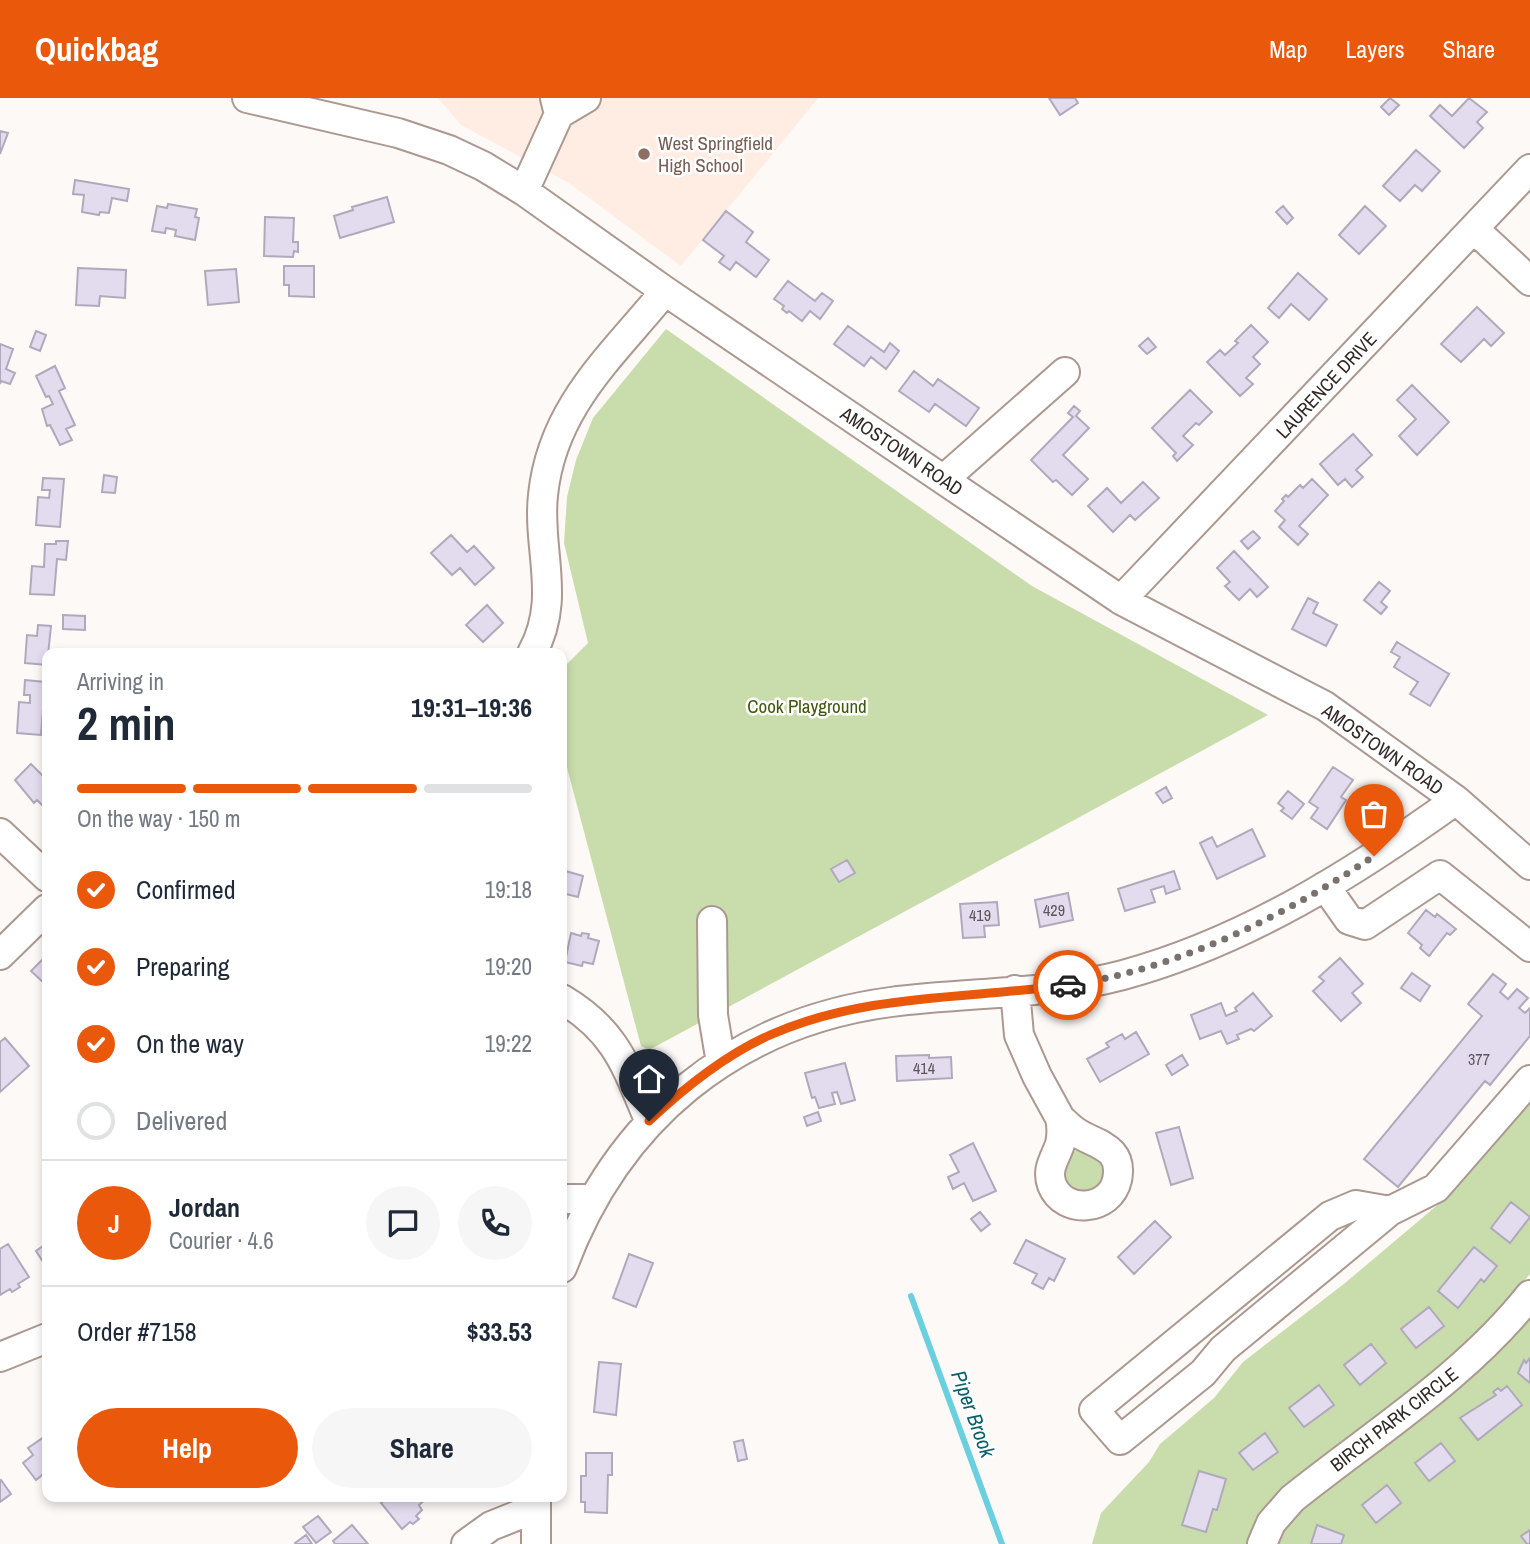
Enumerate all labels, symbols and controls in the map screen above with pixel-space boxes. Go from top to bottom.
text: Quickbag [35,27,158,71]
text: Map [1269,33,1307,65]
text: Layers [1345,33,1404,65]
text: Share [1442,33,1495,65]
place label: West Springfield High School [658,130,773,178]
marker: West Springfield High School [636,146,652,162]
street label: LAURENCE DRIVE [1270,326,1382,444]
street label: AMOSTOWN ROAD [835,400,968,502]
text: Arriving in [77,666,164,697]
text: 19:31–19:36 [411,690,532,725]
text: 2 min [77,692,176,754]
park label: Cook Playground [747,693,867,719]
street label: AMOSTOWN ROAD [1316,697,1449,801]
pin [1344,784,1404,856]
icon: bag [1355,795,1393,833]
text: On the way · 150 m [77,803,241,834]
icon: check [77,871,115,909]
text: Confirmed [136,872,236,907]
text: 19:18 [485,874,532,905]
house number: 429 [1043,899,1065,921]
house number: 419 [969,904,991,926]
icon: check [77,948,115,986]
text: Preparing [136,949,230,984]
courier [1033,950,1103,1020]
text: 19:20 [485,951,532,982]
icon: car [1049,966,1087,1004]
icon: check [77,1025,115,1063]
text: On the way [136,1026,244,1061]
text: 19:22 [485,1028,532,1059]
house number: 377 [1468,1048,1490,1070]
pin [619,1049,679,1121]
house number: 414 [913,1057,935,1079]
icon: home [630,1060,668,1098]
text: Delivered [136,1103,227,1138]
button: chat [366,1186,440,1260]
button: phone [458,1186,532,1260]
text: Jordan [169,1190,240,1225]
text: J [108,1206,120,1241]
text: Courier · 4.6 [169,1225,274,1256]
text: Order #7158 [77,1314,197,1349]
text: $33.53 [467,1314,532,1349]
street label: BIRCH PARK CIRCLE [1325,1361,1463,1477]
water label: Piper Brook [944,1366,1003,1463]
button: Help [77,1408,298,1488]
button: Share [312,1408,532,1488]

